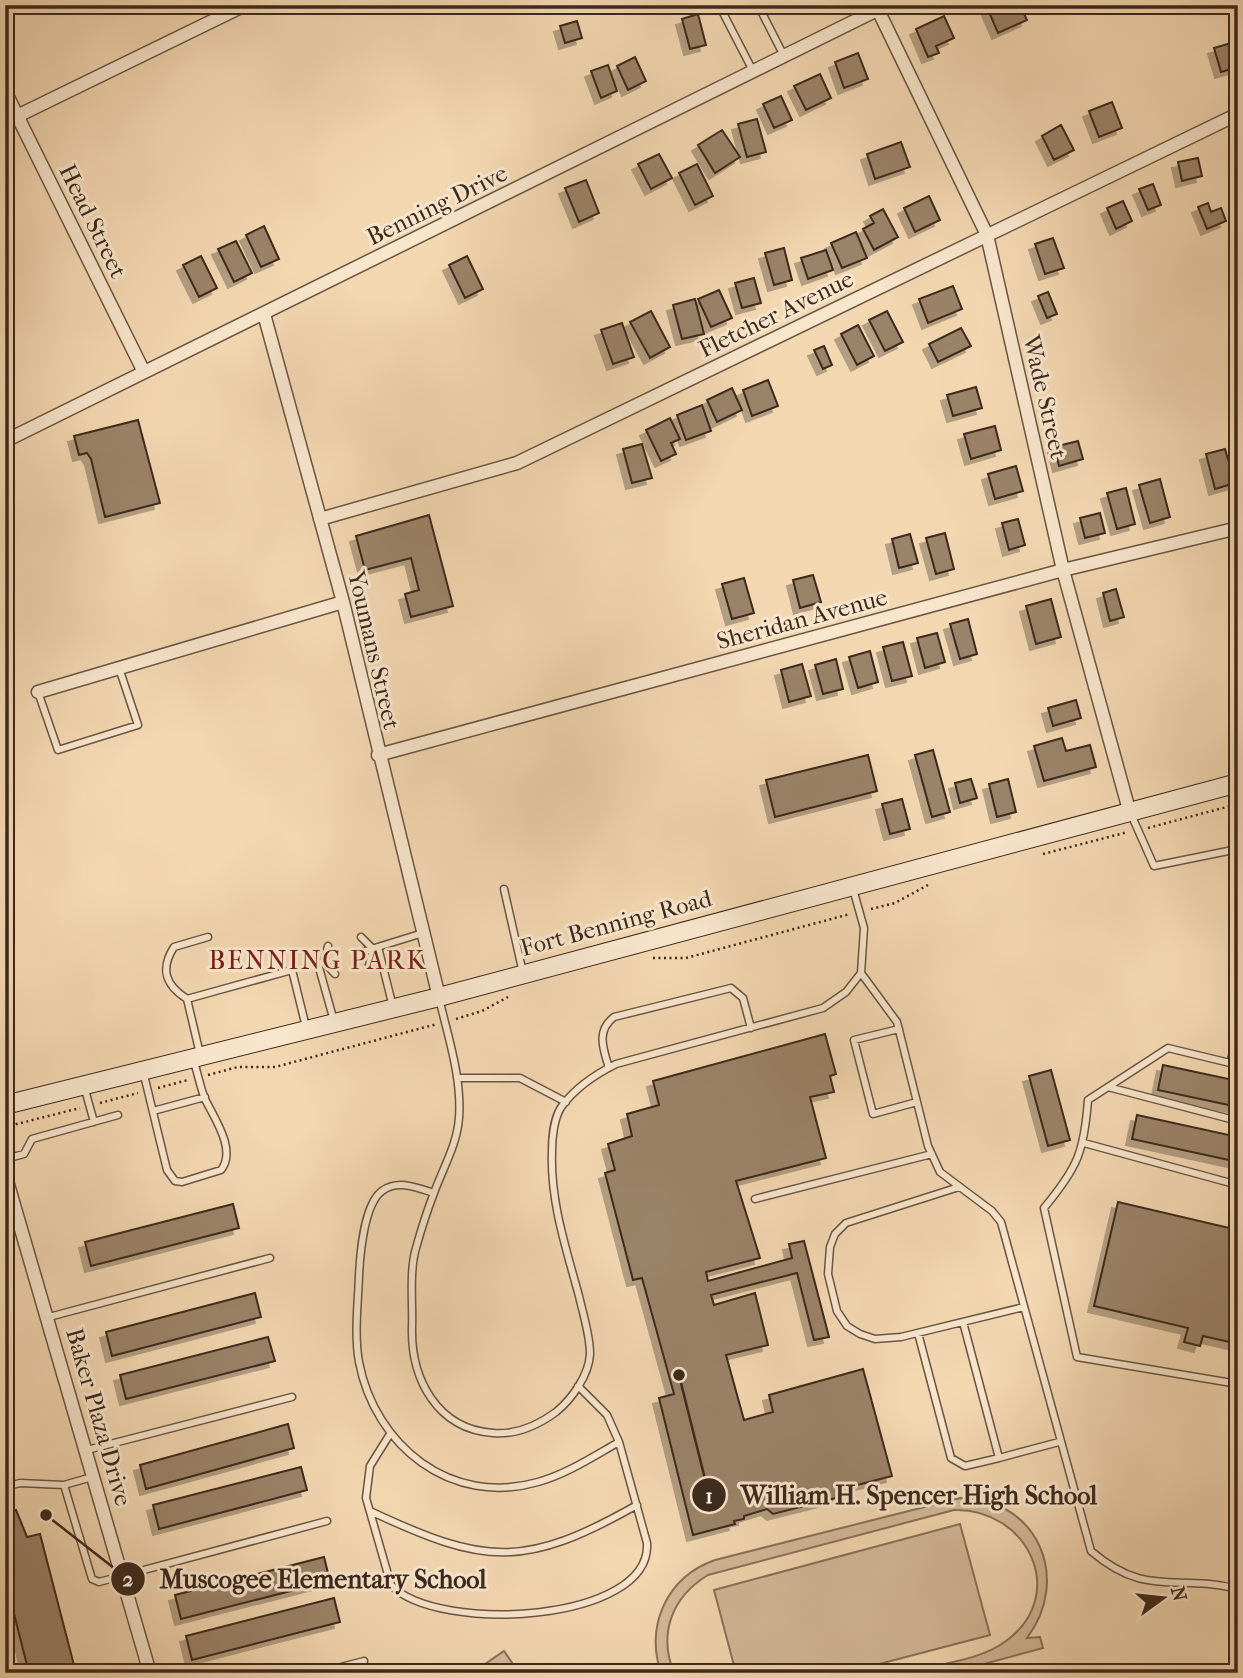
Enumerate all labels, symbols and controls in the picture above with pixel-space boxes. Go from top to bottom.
street label: Head Street [53,159,133,283]
street label: Benning Drive [362,159,512,251]
street label: Fletcher Avenue [694,264,858,364]
street label: Wade Street [1017,331,1073,462]
street label: Youmans Street [342,567,406,732]
street label: Sheridan Avenue [714,583,890,655]
street label: Fort Benning Road [517,884,715,962]
district label: BENNING PARK [208,945,428,976]
street label: Baker Plaza Drive [60,1325,138,1509]
callout: William H. Spencer High School [692,1472,1112,1519]
text: William H. Spencer High School [740,1480,1098,1511]
text: 1 [705,1484,713,1508]
callout: Muscogee Elementary School [111,1555,501,1602]
north arrow [1128,1562,1198,1632]
text: Muscogee Elementary School [159,1564,487,1595]
text: 2 [123,1567,134,1591]
text: N [1166,1584,1191,1604]

